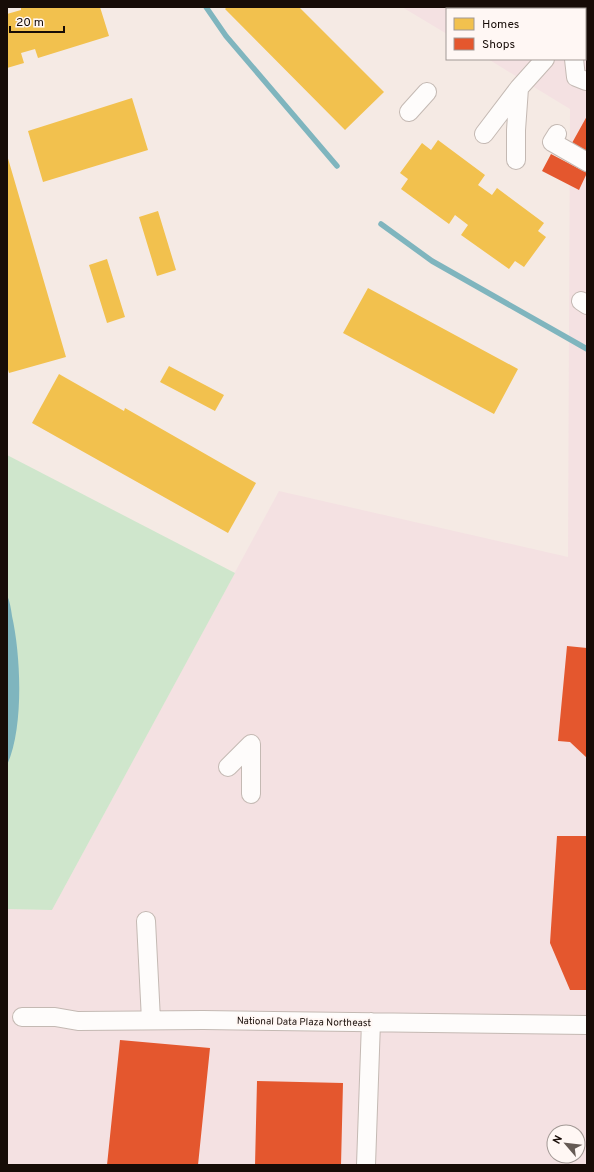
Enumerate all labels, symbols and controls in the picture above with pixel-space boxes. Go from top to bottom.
scale bar [10,8,64,34]
legend [446,8,586,60]
text: 20 m [16,15,44,31]
text: Homes [482,17,519,33]
text: Shops [482,37,515,53]
street label: National Data Plaza Northeast [237,1015,371,1030]
north arrow [546,1124,586,1164]
text: N [550,1133,566,1147]

